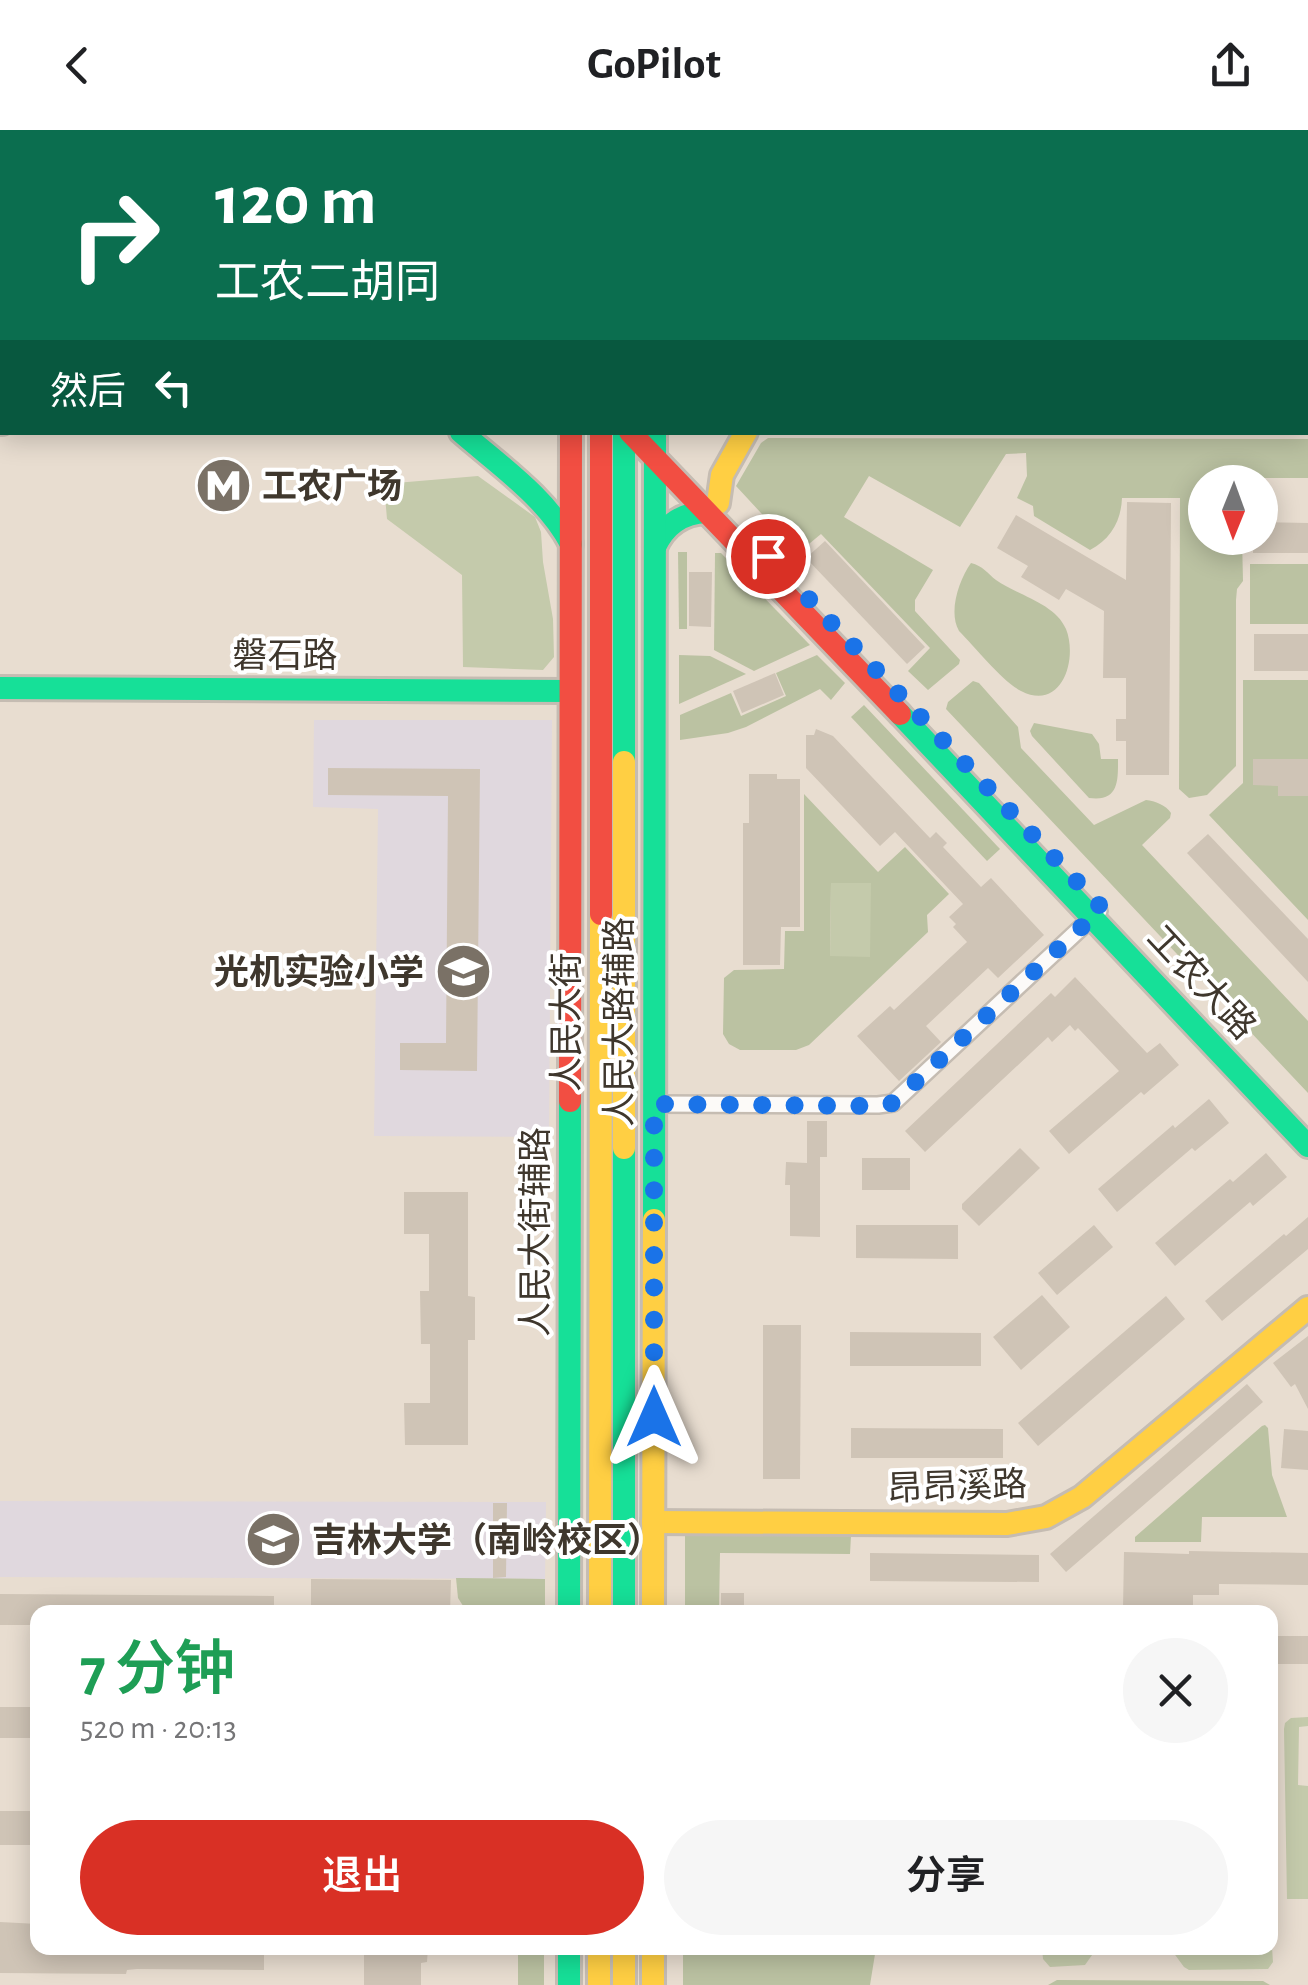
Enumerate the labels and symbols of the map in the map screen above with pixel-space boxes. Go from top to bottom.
metro station icon: 工农广场 [193,456,253,516]
north arrow [1188,465,1278,555]
place label: 工农广场 [262,467,402,505]
pin [726,514,811,599]
street label: 磐石路 [232,637,338,674]
street label: 人民大路辅路 [601,917,638,1127]
street label: 工农大路 [1140,919,1263,1046]
school or university icon: 光机实验小学 [433,942,493,1002]
street label: 人民大街 [548,952,585,1092]
place label: 光机实验小学 [214,953,424,991]
street label: 人民大街辅路 [517,1127,554,1337]
position arrow [602,1365,706,1469]
street label: 昂昂溪路 [886,1466,1028,1507]
school or university icon: 吉林大学（南岭校区） [243,1510,303,1570]
place label: 吉林大学（南岭校区） [312,1521,662,1559]

